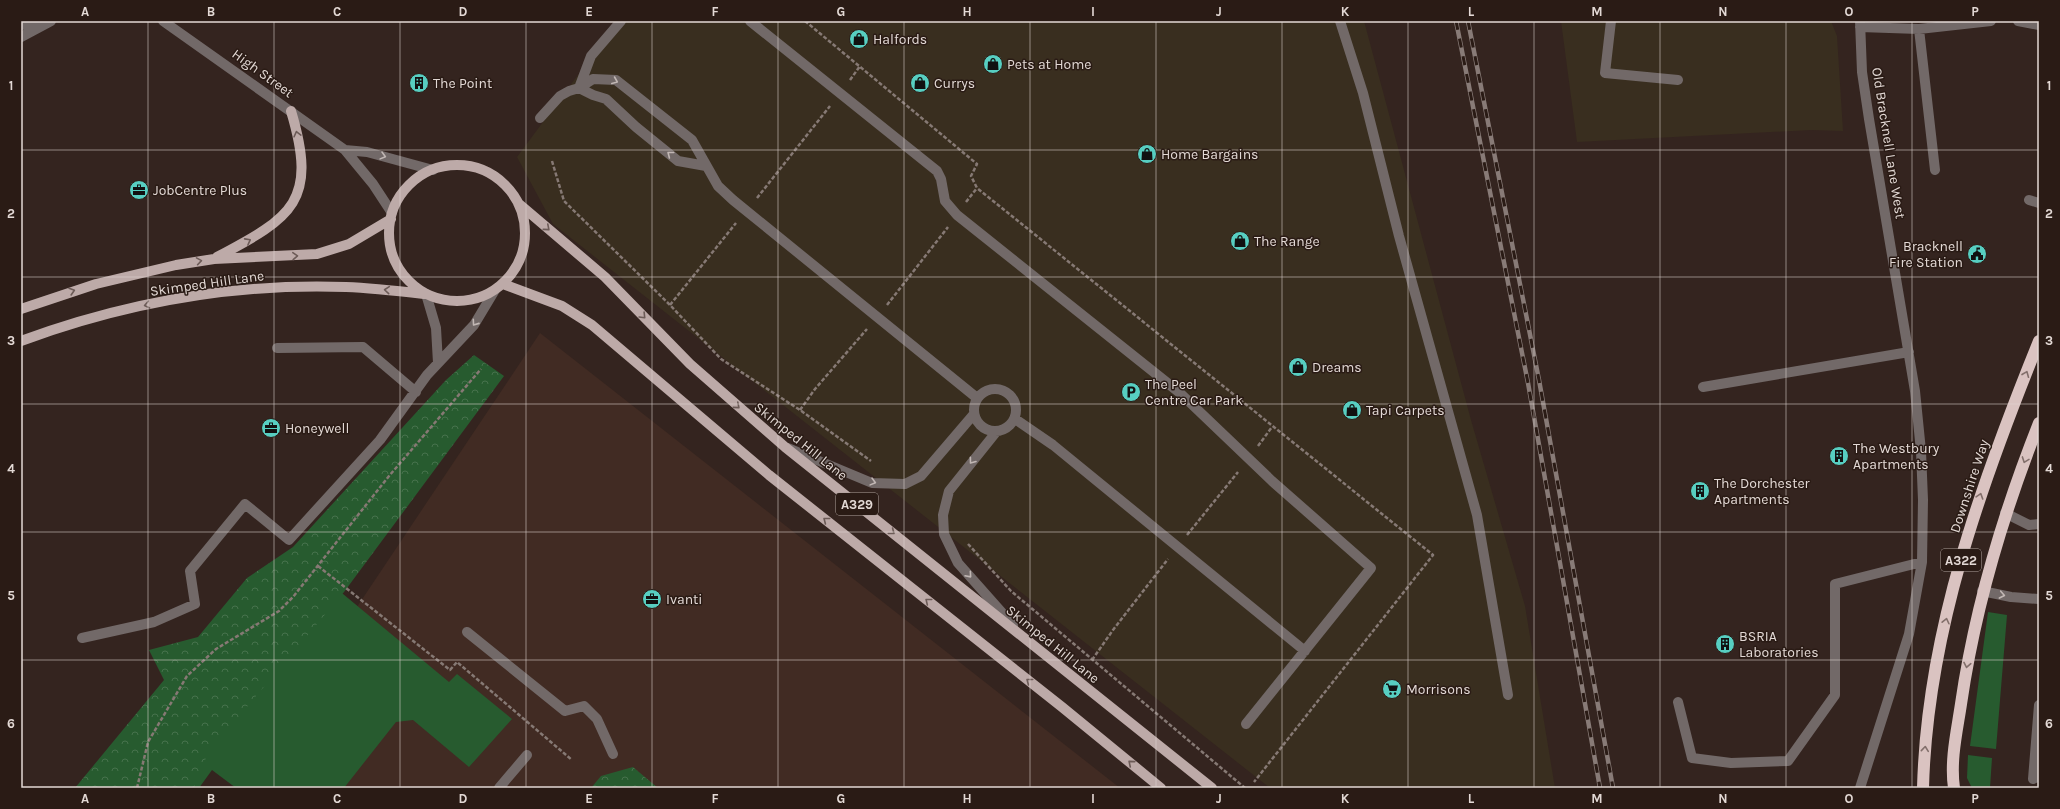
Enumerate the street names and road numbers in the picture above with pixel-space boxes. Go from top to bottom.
street label: High Street [229,45,297,101]
street label: Old Bracknell Lane West [1868,66,1909,220]
street label: Skimped Hill Lane [149,267,265,300]
street label: Skimped Hill Lane [751,399,851,484]
street label: Downshire Way [1946,437,1993,535]
road number: A329 [836,493,878,515]
road number: A322 [1941,549,1981,571]
street label: Skimped Hill Lane [1003,602,1103,687]

